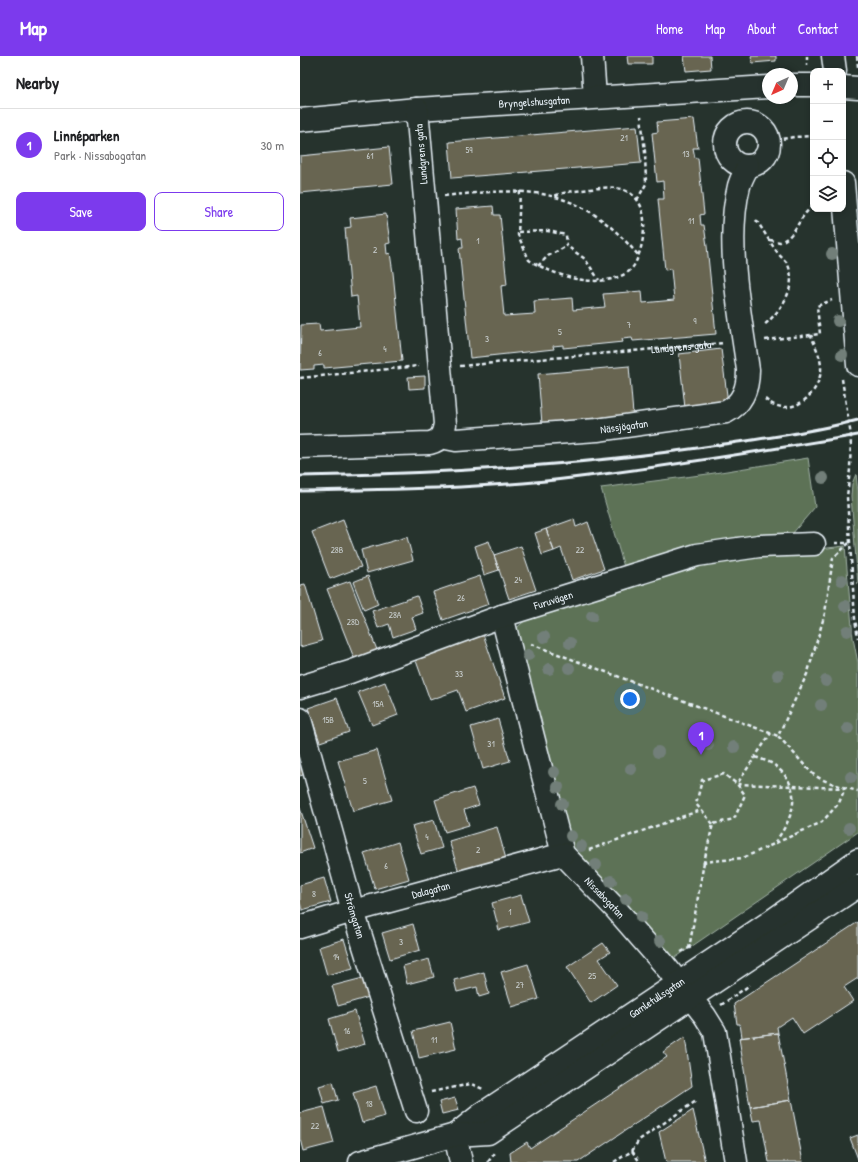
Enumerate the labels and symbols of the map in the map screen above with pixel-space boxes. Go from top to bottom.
north arrow [762,68,798,104]
street label: Bryngelshusgatan [498,92,570,111]
street label: Lundgrens gata [411,123,431,185]
house number: 21 [620,132,628,144]
house number: 59 [465,144,473,156]
house number: 13 [682,148,690,160]
house number: 61 [367,150,373,162]
house number: 11 [688,215,694,227]
house number: 1 [476,235,480,247]
house number: 2 [373,244,378,256]
house number: 9 [693,315,697,327]
house number: 7 [627,319,632,331]
house number: 5 [558,326,562,338]
house number: 3 [485,333,489,345]
street label: Lundgrens gata [650,337,713,356]
house number: 4 [383,343,387,355]
house number: 6 [318,347,322,359]
street label: Nässjögatan [599,416,649,436]
house number: 28B [331,544,344,556]
house number: 22 [576,544,585,556]
house number: 24 [514,574,522,586]
street label: Furuvägen [531,587,575,613]
house number: 26 [457,592,465,604]
house number: 28A [389,609,402,621]
house number: 28D [347,616,360,628]
house number: 33 [455,668,463,680]
your location [620,689,640,709]
house number: 15A [372,698,384,710]
house number: 15B [322,714,334,726]
pin: 1 [688,722,714,755]
house number: 31 [487,738,495,750]
house number: 5 [363,775,367,787]
house number: 4 [425,831,429,843]
house number: 2 [476,844,481,856]
house number: 6 [384,860,388,872]
street label: Nissabogatan [582,874,628,921]
street label: Dalagatan [410,878,452,902]
house number: 8 [312,888,316,900]
street label: Strömgatan [341,891,368,940]
house number: 1 [508,906,512,918]
house number: 3 [399,936,403,948]
house number: 14 [333,951,340,963]
house number: 25 [588,970,596,982]
street label: Gamletullsgatan [626,974,687,1021]
house number: 27 [516,979,525,991]
house number: 16 [344,1025,351,1037]
house number: 11 [431,1034,437,1046]
house number: 18 [365,1098,373,1110]
house number: 22 [311,1120,320,1132]

